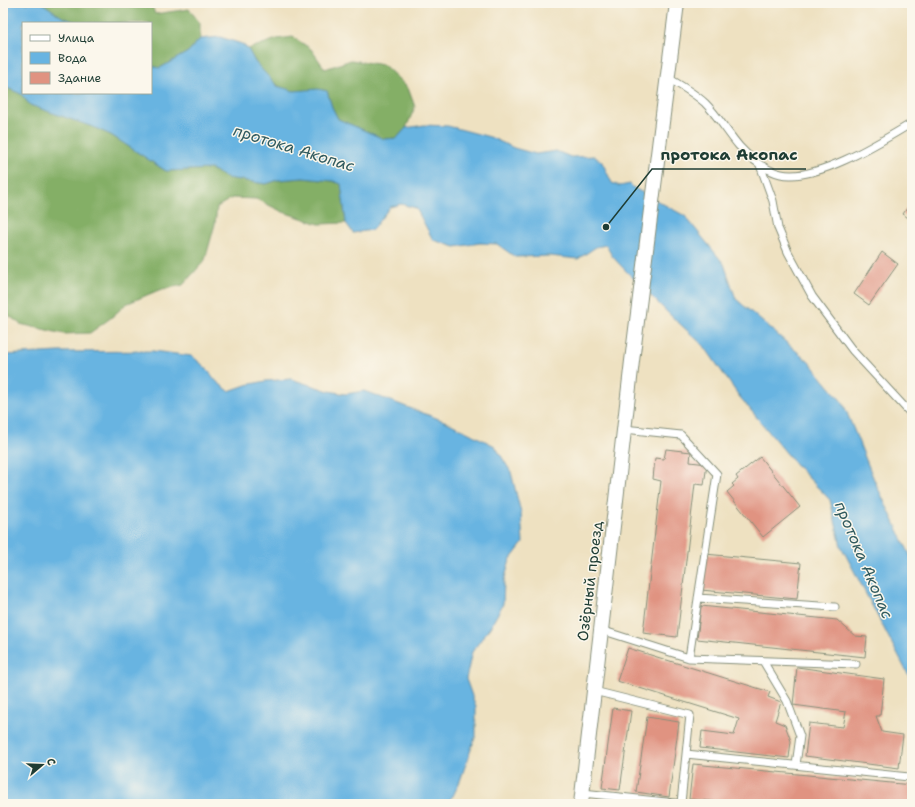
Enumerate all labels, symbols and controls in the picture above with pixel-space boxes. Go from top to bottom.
legend [22,22,152,94]
text: Улица [58,30,95,46]
text: Вода [58,50,87,66]
text: Здание [58,70,102,86]
water label: протока Акопас [231,120,357,176]
callout: протока Акопас [652,141,806,169]
text: протока Акопас [660,144,798,165]
water label: протока Акопас [830,498,898,622]
street label: Озёрный проезд [573,519,607,642]
north arrow [22,745,62,785]
text: С [43,756,59,768]

